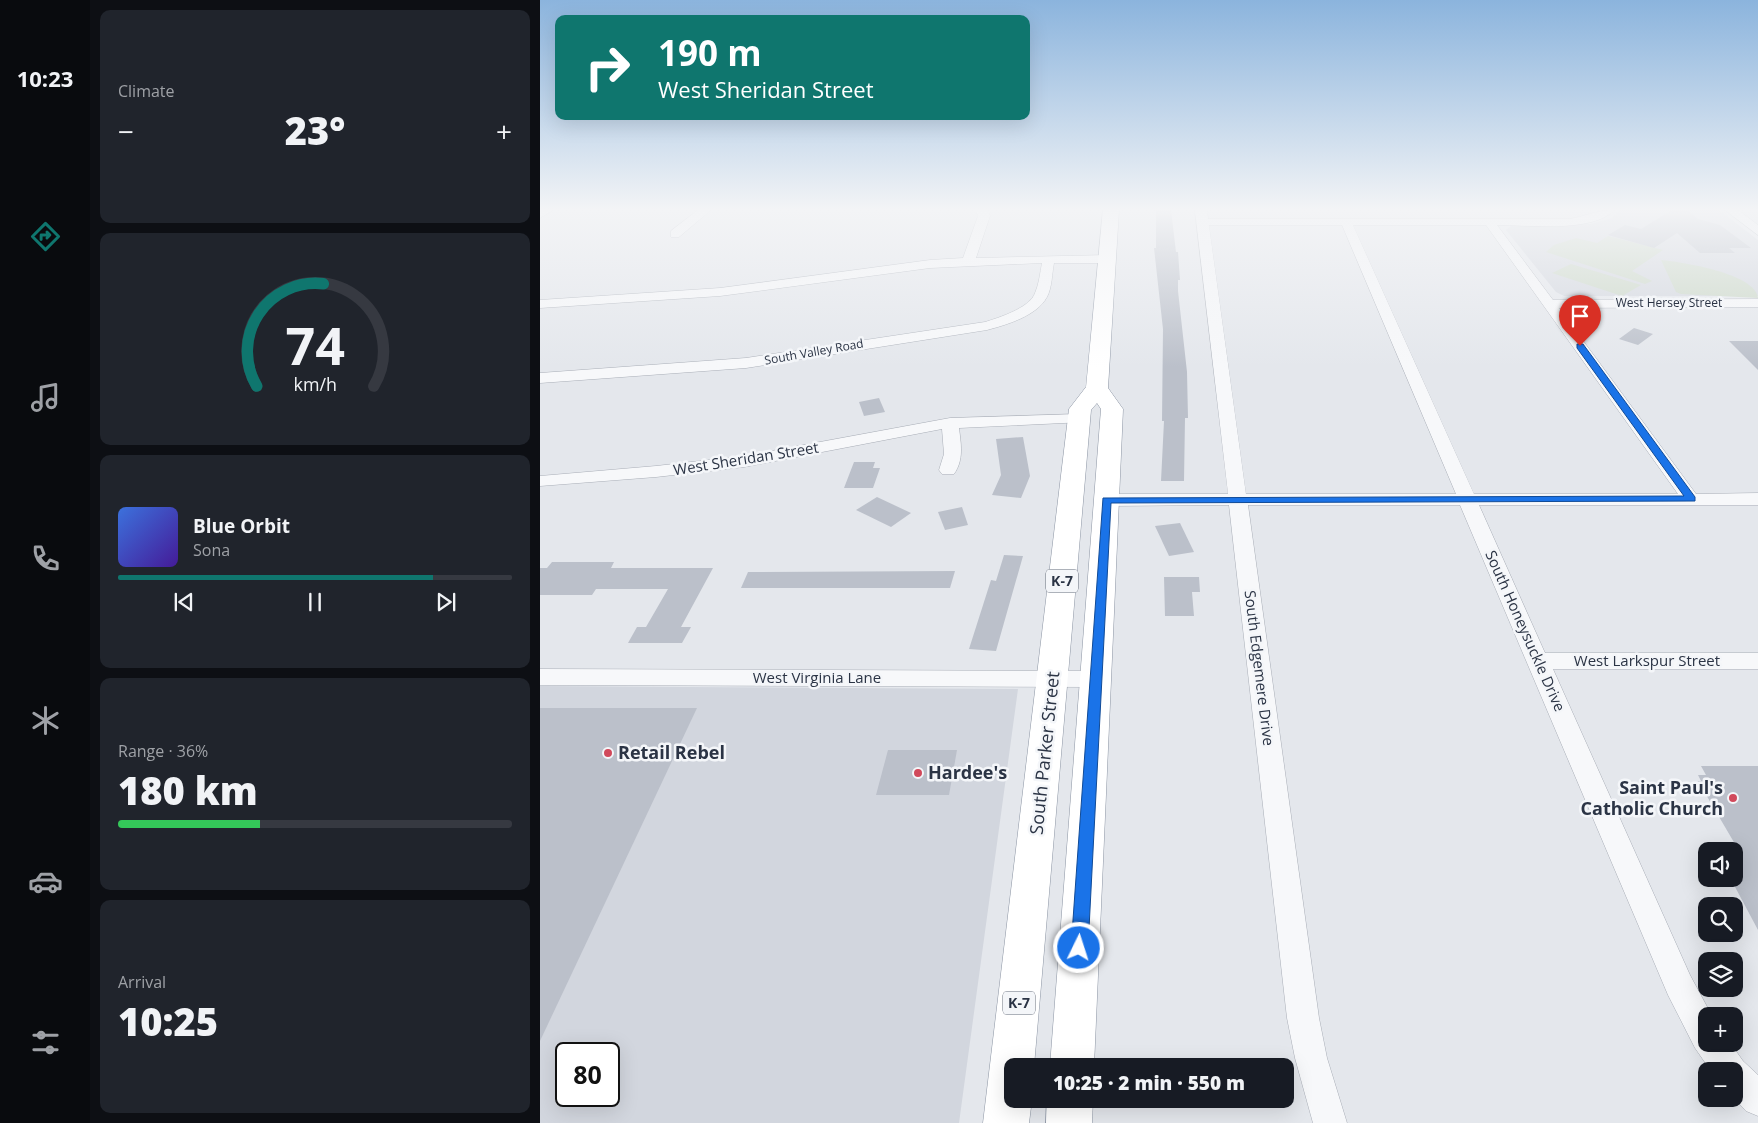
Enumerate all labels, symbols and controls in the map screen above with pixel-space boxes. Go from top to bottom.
text: 190 m [658,29,762,76]
icon: right [575,35,640,100]
text: 10:23 [17,63,73,93]
text: West Sheridan Street [658,74,874,104]
text: Climate [118,80,175,102]
text: 23° [285,104,345,156]
text: − [118,112,134,150]
text: + [496,112,512,150]
icon: directions [28,219,63,254]
street label: West Hersey Street [1616,294,1722,311]
pin [1559,295,1601,346]
icon: arrive [1566,302,1594,330]
text: 74 [285,309,345,380]
street label: South Valley Road [763,334,865,369]
text: km/h [293,372,337,396]
icon: music [28,380,63,415]
street label: West Sheridan Street [672,437,820,479]
text: Blue Orbit [193,513,290,539]
text: Sona [193,539,230,561]
icon: phone [28,541,63,576]
street label: South Honeysuckle Drive [1481,547,1571,714]
road number: K-7 [1046,570,1078,592]
icon: previous [170,588,198,616]
icon: pause [301,588,329,616]
icon: next [432,588,460,616]
street label: South Edgemere Drive [1241,589,1279,747]
street label: West Larkspur Street [1574,650,1720,670]
street label: West Virginia Lane [753,667,881,687]
street label: South Parker Street [1024,670,1065,836]
icon: climate [28,703,63,738]
text: Range · 36% [118,740,208,762]
place label: Retail Rebel [618,740,725,764]
marker: Retail Rebel [602,747,614,759]
place label: Hardee's [928,760,1007,784]
text: 180 km [118,764,258,816]
marker: Hardee's [912,767,924,779]
place label: Saint Paul's Catholic Church [1581,775,1723,820]
marker: Saint Paul's Catholic Church [1727,792,1739,804]
map controls [1698,842,1743,1107]
button: sound [1698,842,1743,887]
icon: car [28,864,63,899]
button: search [1698,897,1743,942]
position arrow [1052,921,1104,973]
button: layers [1698,952,1743,997]
text: Arrival [118,971,166,993]
road number: K-7 [1003,991,1035,1014]
text: 10:25 [118,995,218,1047]
button: + [1698,1007,1743,1052]
icon: filters [28,1025,63,1060]
speed limit sign: 80 [555,1042,620,1107]
button: − [1698,1062,1743,1107]
text: 10:25 · 2 min · 550 m [1053,1070,1245,1096]

